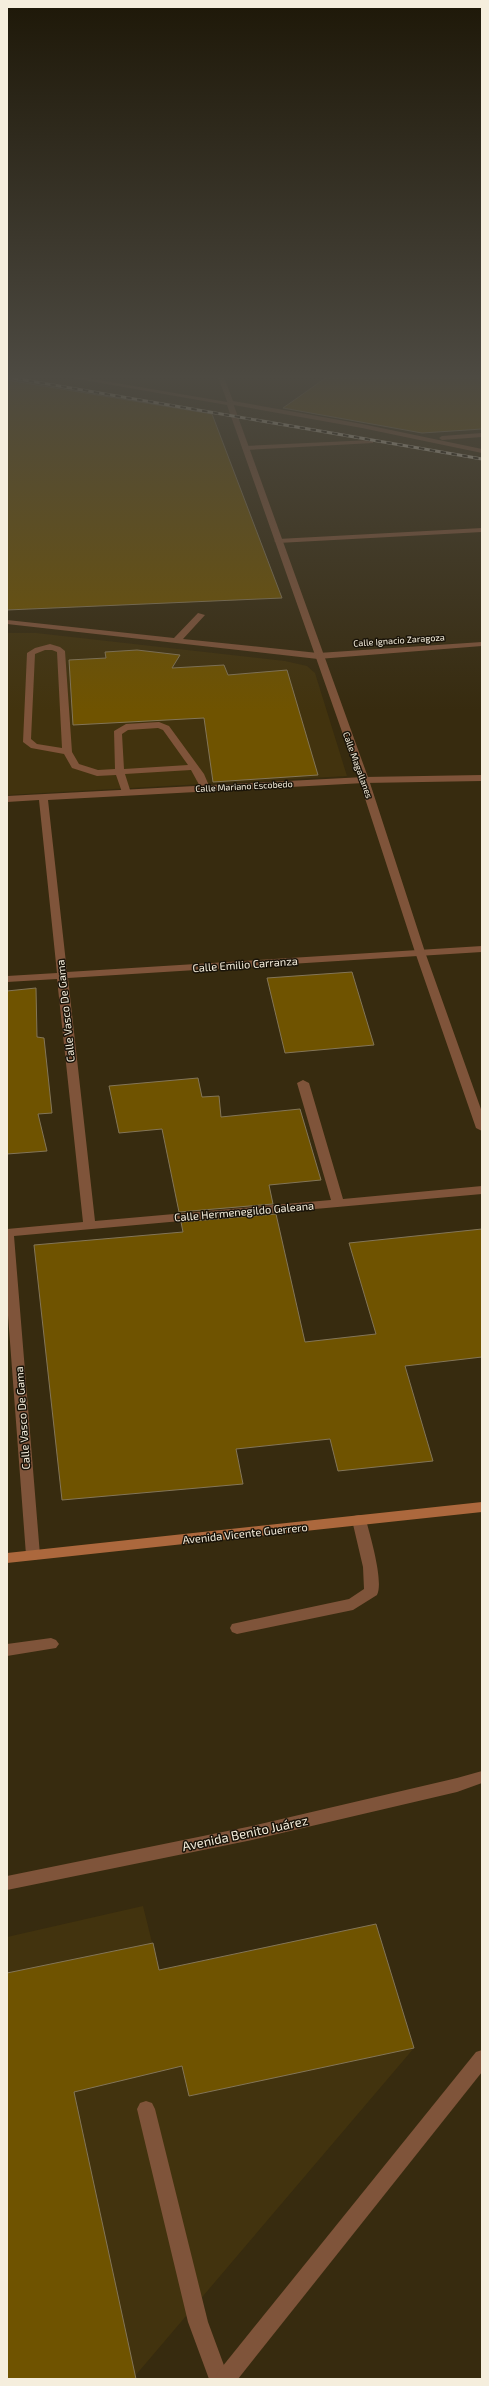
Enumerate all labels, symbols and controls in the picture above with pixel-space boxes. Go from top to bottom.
street label: Calle Ignacio Zaragoza [353,631,445,649]
street label: Calle Magallanes [341,730,375,800]
street label: Calle Mariano Escobedo [195,778,293,794]
street label: Calle Emilio Carranza [192,954,298,974]
street label: Calle Vasco De Gama [53,959,77,1063]
street label: Calle Hermenegildo Galeana [173,1198,315,1224]
street label: Calle Vasco De Gama [12,1366,32,1470]
street label: Avenida Vicente Guerrero [182,1520,308,1546]
street label: Avenida Benito Juárez [181,1812,309,1854]

